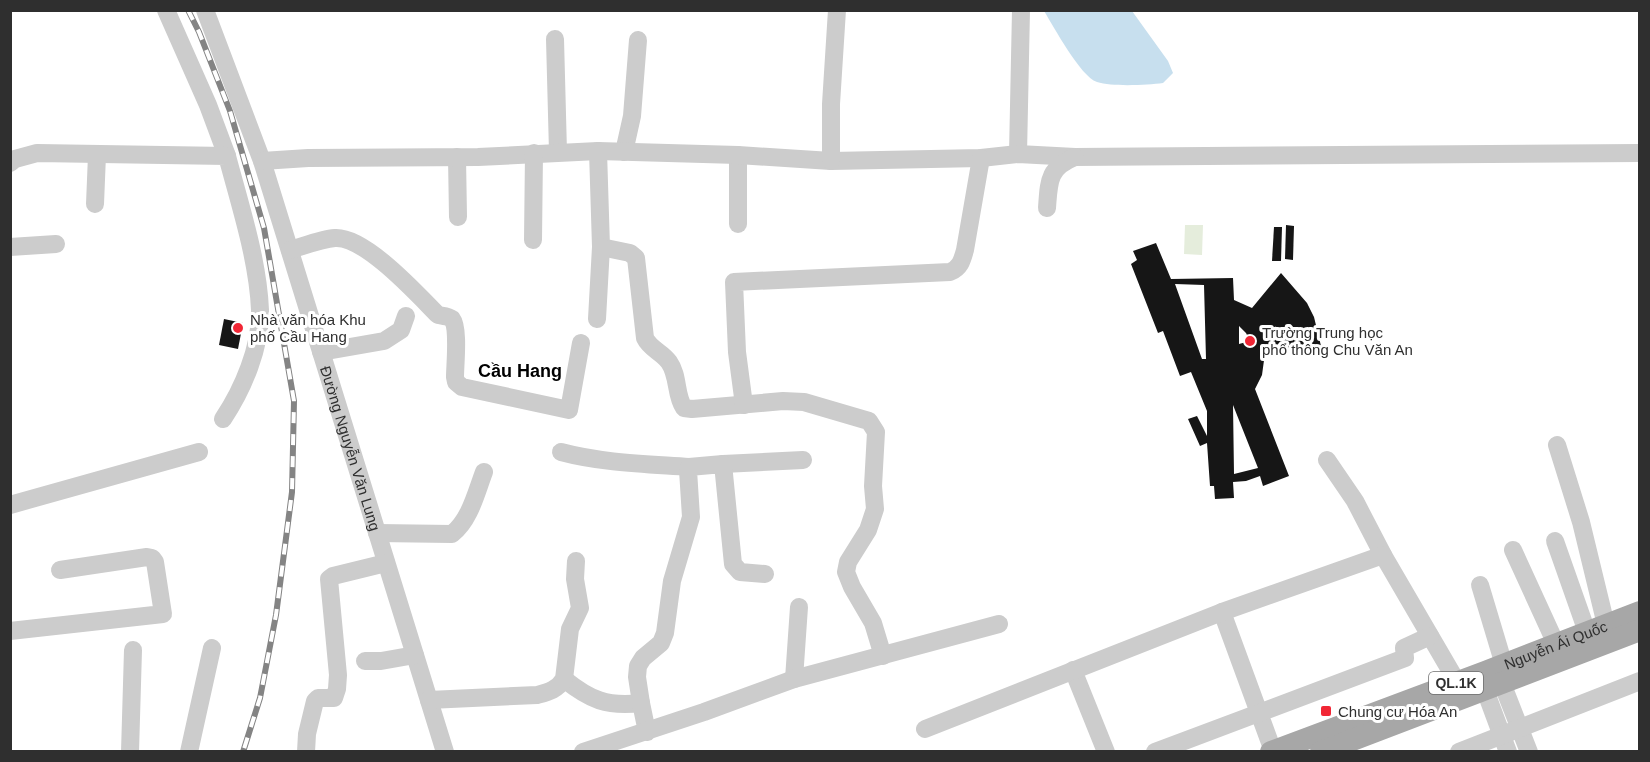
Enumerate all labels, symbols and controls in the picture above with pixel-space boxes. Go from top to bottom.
place label: Nhà văn hóa Khu phố Cầu Hang [250,311,366,345]
marker: Nhà văn hóa Khu phố Cầu Hang [231,321,245,335]
place label: Trường Trung học phổ thông Chu Văn An [1262,324,1413,358]
marker: Trường Trung học phổ thông Chu Văn An [1243,334,1257,348]
district label: Cầu Hang [478,361,562,381]
street label: Đường Nguyễn Văn Lung [317,364,384,533]
street label: Nguyễn Ái Quốc [1501,617,1610,672]
road number: QL.1K [1429,672,1483,694]
place label: Chung cư Hóa An [1338,703,1457,720]
marker: Chung cư Hóa An [1319,704,1333,718]

